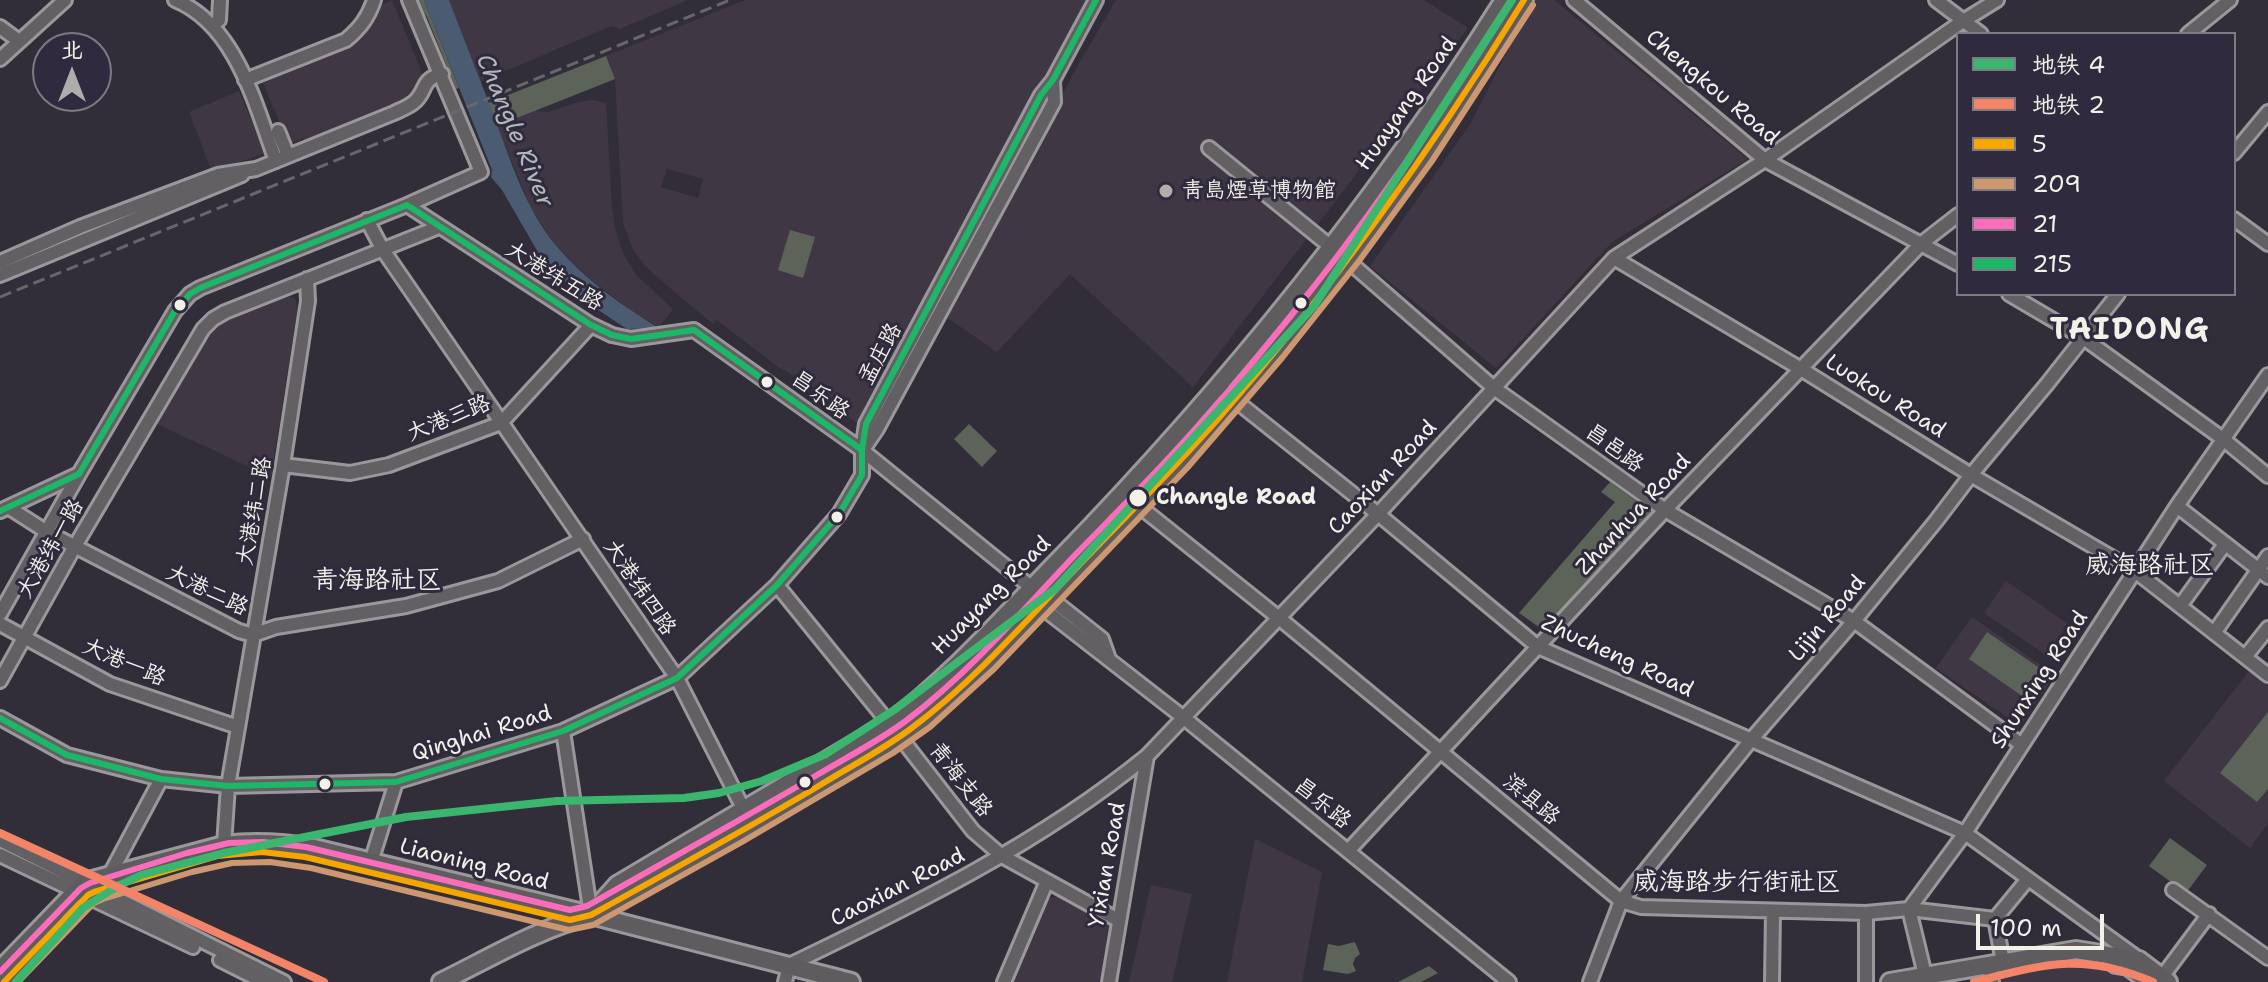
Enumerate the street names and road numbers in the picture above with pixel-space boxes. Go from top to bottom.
street label: Chengkou Road [1640,25,1784,151]
street label: Huayang Road [1351,32,1463,176]
street label: 大港纬五路 [500,237,608,317]
street label: 孟庄路 [854,319,908,389]
street label: Luokou Road [1820,349,1950,445]
street label: 昌乐路 [786,366,854,426]
street label: 大港三路 [403,390,495,448]
street label: Caoxian Road [1323,415,1443,541]
street label: 昌邑路 [1580,419,1648,479]
street label: Zhanhua Road [1571,449,1697,581]
street label: 大港纬二路 [232,455,278,567]
street label: 大港纬一路 [12,495,90,603]
street label: Huayang Road [927,531,1057,661]
street label: 大港纬四路 [597,535,681,641]
street label: 大港二路 [162,560,252,622]
street label: Lijin Road [1784,570,1872,668]
street label: Shunxing Road [1986,606,2094,754]
street label: Zhucheng Road [1537,610,1697,704]
street label: 大港一路 [78,634,170,692]
street label: Qinghai Road [409,700,555,768]
street label: 青海支路 [923,737,997,823]
street label: 滨县路 [1497,769,1565,831]
street label: 昌乐路 [1288,773,1356,835]
street label: Yixian Road [1084,800,1132,930]
street label: Liaoning Road [397,834,551,896]
street label: Caoxian Road [826,843,970,933]

